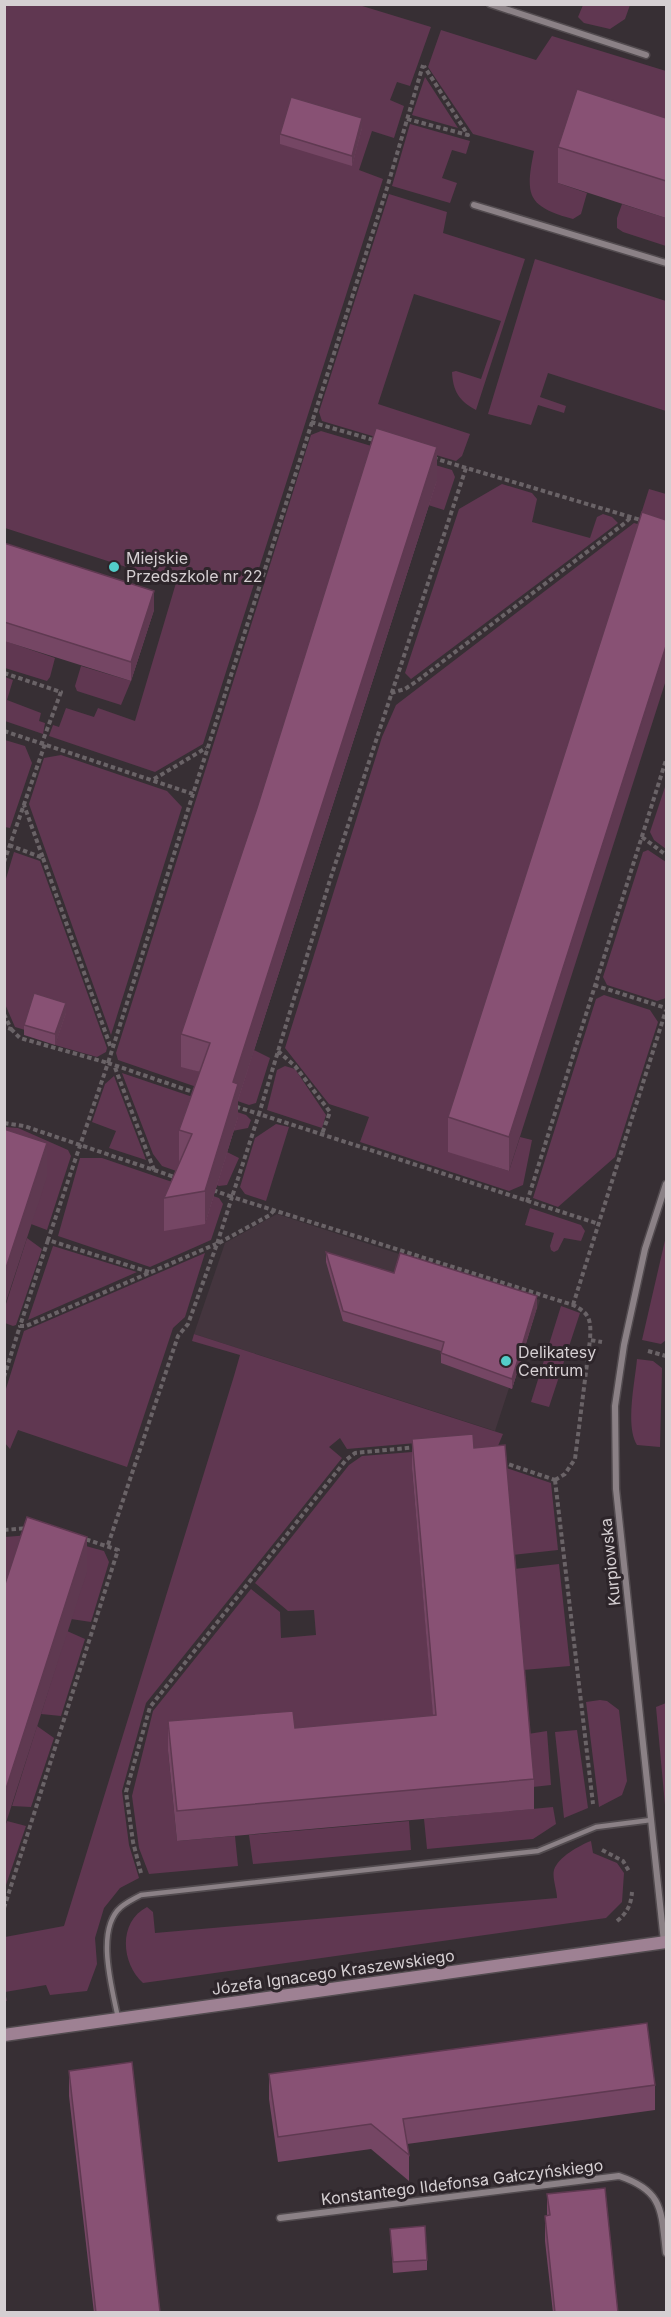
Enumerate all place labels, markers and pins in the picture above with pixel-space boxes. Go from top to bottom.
place label: Miejskie Przedszkole nr 22 [126,548,262,586]
marker: Miejskie Przedszkole nr 22 [107,560,121,574]
place label: Delikatesy Centrum [518,1342,596,1380]
marker: Delikatesy Centrum [499,1354,513,1368]

